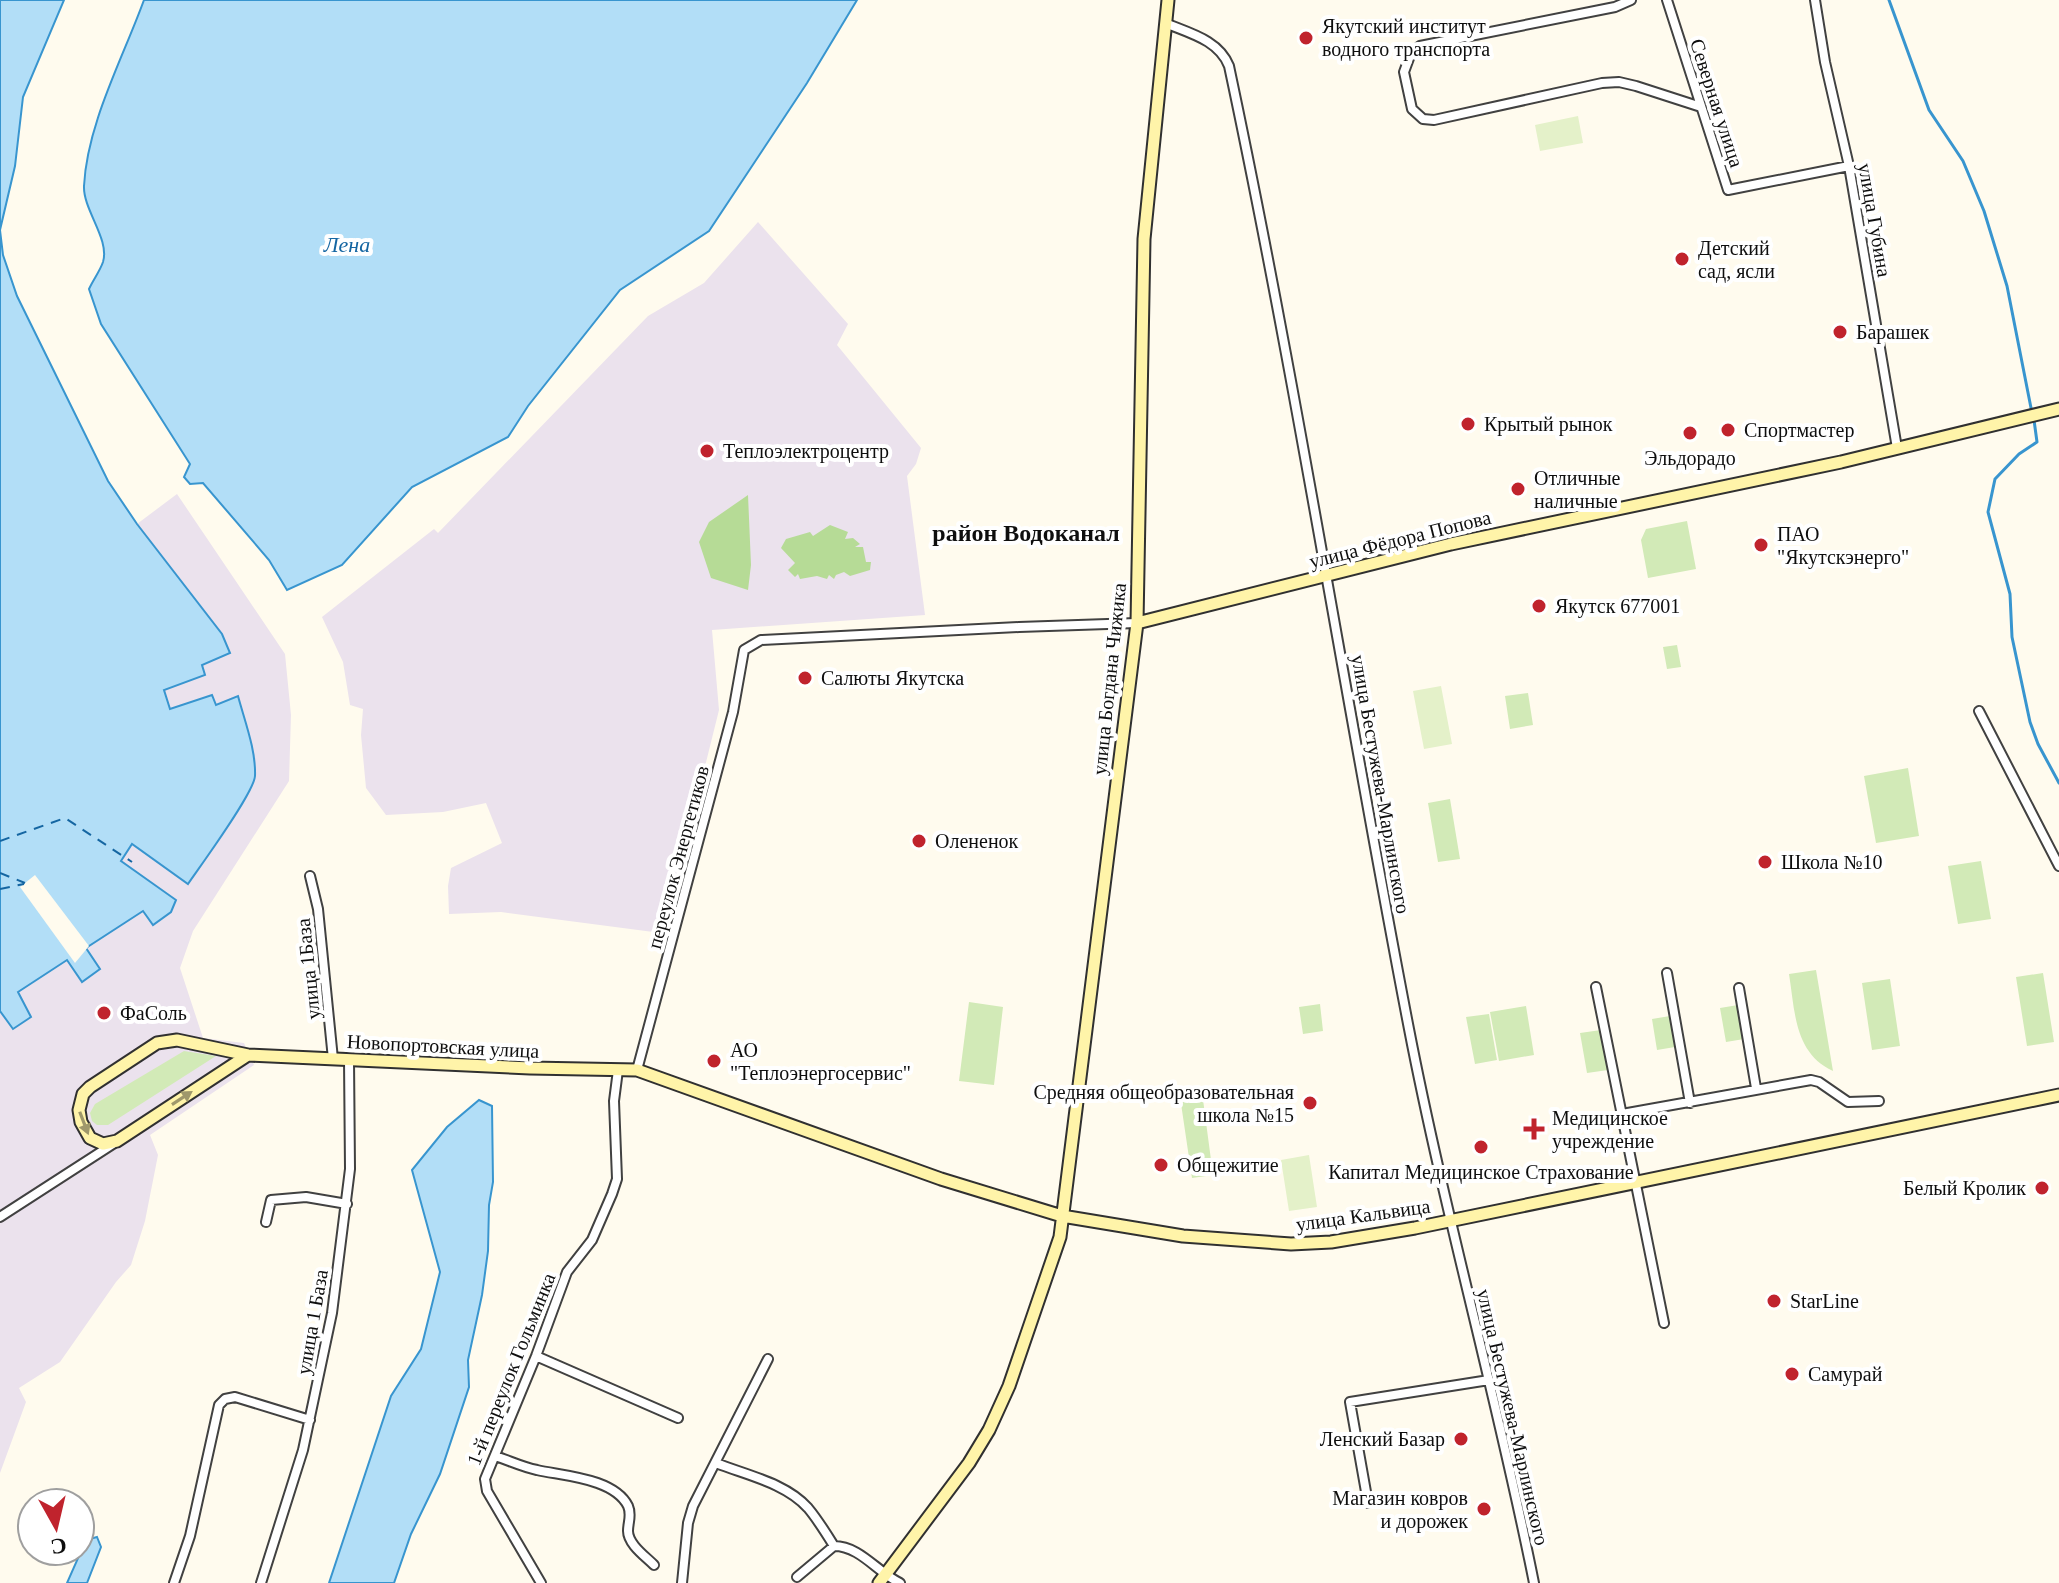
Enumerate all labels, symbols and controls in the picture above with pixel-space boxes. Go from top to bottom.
place label: Якутский институт водного транспорта [1322,15,1490,61]
marker: Якутский институт водного транспорта [1297,29,1315,47]
street label: Северная улица [1685,36,1748,170]
street label: улица Губина [1853,161,1896,279]
water label: Лена [323,232,370,257]
place label: Детский сад, ясли [1698,237,1775,283]
marker: Детский сад, ясли [1673,250,1691,268]
place label: Барашек [1856,321,1930,344]
marker: Барашек [1831,323,1849,341]
place label: Крытый рынок [1484,413,1613,436]
marker: Крытый рынок [1459,415,1477,433]
place label: Спортмастер [1744,419,1854,442]
marker: Спортмастер [1719,421,1737,439]
marker: Эльдорадо [1681,424,1699,442]
place label: Теплоэлектроцентр [723,440,889,463]
marker: Теплоэлектроцентр [698,442,716,460]
place label: Эльдорадо [1644,447,1736,470]
place label: Отличные наличные [1534,467,1621,512]
marker: Отличные наличные [1509,480,1527,498]
street label: улица Фёдора Попова [1307,506,1493,573]
district label: район Водоканал [932,520,1120,546]
place label: ПАО "Якутскэнерго" [1777,523,1909,569]
marker: ПАО "Якутскэнерго" [1752,536,1770,554]
street label: улица Богдана Чижика [1088,582,1131,776]
place label: Якутск 677001 [1555,595,1680,618]
marker: Якутск 677001 [1530,597,1548,615]
street label: улица Бестужева-Марлинского [1346,653,1415,915]
place label: Салюты Якутска [821,667,964,690]
marker: Салюты Якутска [796,669,814,687]
street label: переулок Энергетиков [643,763,714,951]
place label: Олененок [935,830,1019,852]
marker: Олененок [910,832,928,850]
place label: Школа №10 [1781,851,1883,873]
marker: Школа №10 [1756,853,1774,871]
street label: улица 1База [292,917,325,1021]
place label: ФаСоль [120,1002,187,1024]
marker: ФаСоль [95,1004,113,1022]
street label: Новопортовская улица [346,1030,540,1063]
place label: АО "Теплоэнергосервис" [730,1039,911,1085]
marker: АО "Теплоэнергосервис" [705,1052,723,1070]
place label: Средняя общеобразовательная школа №15 [1033,1081,1294,1126]
one-way arrow [171,1092,193,1106]
marker: Средняя общеобразовательная школа №15 [1301,1094,1319,1112]
place label: Медицинское учреждение [1552,1107,1668,1153]
one-way arrow [78,1112,91,1136]
marker: Медицинское учреждение [1523,1118,1545,1140]
marker: Капитал Медицинское Страхование [1472,1138,1490,1156]
place label: Общежитие [1177,1154,1279,1177]
marker: Общежитие [1152,1156,1170,1174]
place label: Капитал Медицинское Страхование [1328,1161,1634,1184]
place label: Белый Кролик [1903,1177,2026,1200]
marker: Белый Кролик [2033,1179,2051,1197]
street label: улица Кальвица [1294,1195,1432,1236]
street label: улица 1 База [292,1268,333,1377]
street label: 1-й переулок Гольминка [462,1270,561,1469]
street label: улица Бестужева-Марлинского [1472,1287,1553,1548]
place label: StarLine [1790,1290,1859,1312]
marker: StarLine [1765,1292,1783,1310]
place label: Самурай [1808,1363,1883,1386]
marker: Самурай [1783,1365,1801,1383]
place label: Ленский Базар [1320,1428,1445,1451]
marker: Ленский Базар [1452,1430,1470,1448]
north arrow [16,1487,96,1567]
place label: Магазин ковров и дорожек [1332,1487,1468,1533]
marker: Магазин ковров и дорожек [1475,1500,1493,1518]
text: С [49,1533,68,1560]

